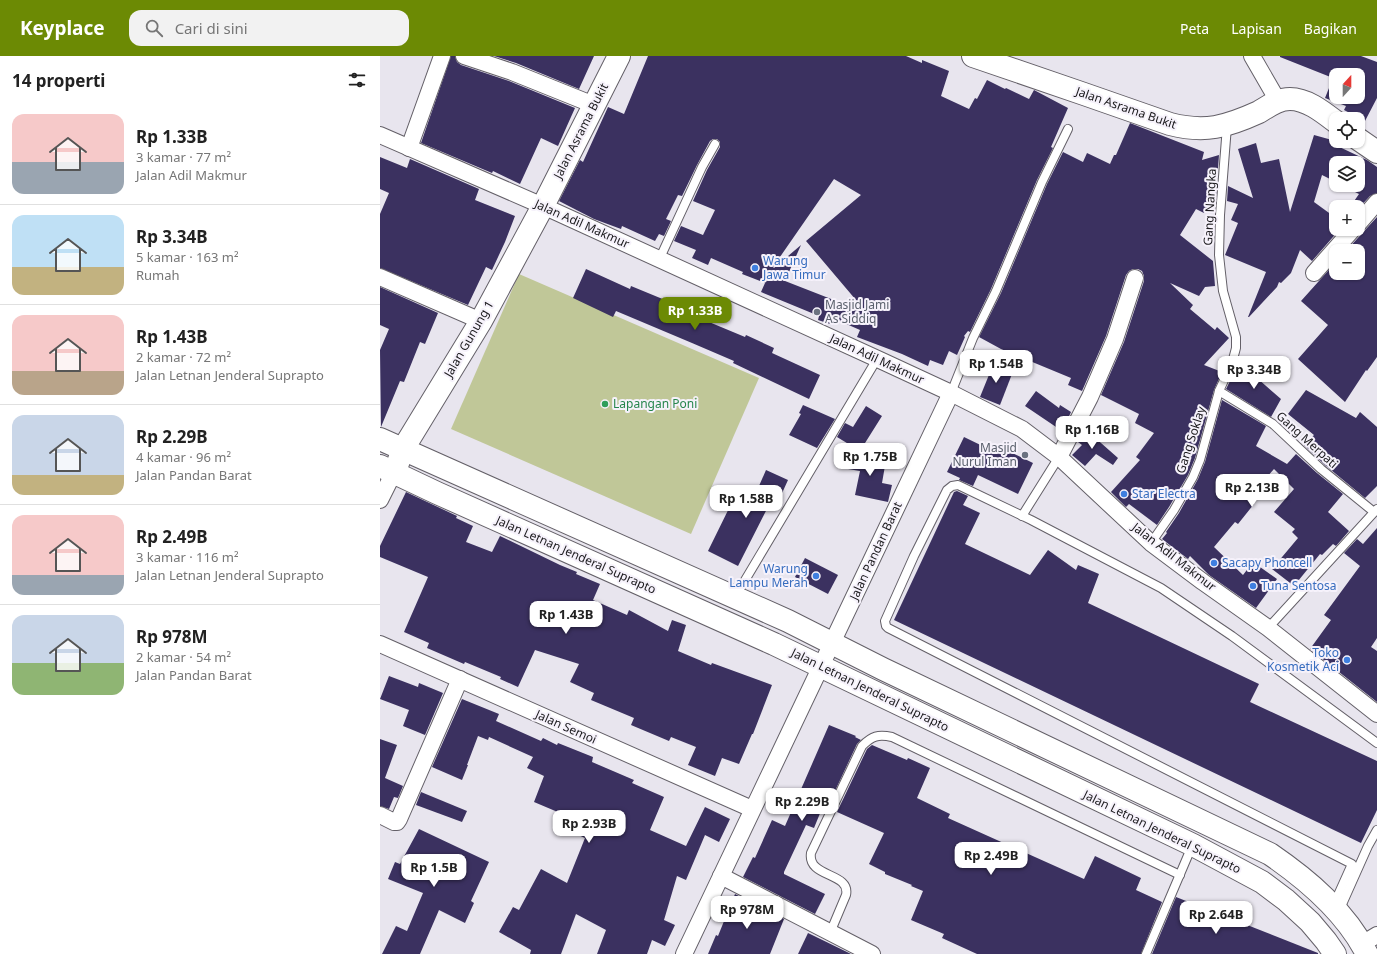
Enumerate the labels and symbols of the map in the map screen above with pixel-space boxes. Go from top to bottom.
north arrow [1329,68,1365,104]
street label: Jalan Asrama Bukit [549,79,612,182]
street label: Jalan Asrama Bukit [1073,82,1179,133]
street label: Gang Nangka [1199,168,1220,246]
street label: Jalan Adil Makmur [531,195,632,252]
place label: Warung Jawa Timur [762,252,826,283]
marker: Warung Jawa Timur [750,263,760,273]
place label: Masjid Jami As Siddiq [825,296,889,327]
street label: Jalan Gunung 1 [439,297,497,381]
pin: Rp 1.33B [654,297,736,331]
marker: Masjid Jami As Siddiq [812,307,822,317]
street label: Jalan Adil Makmur [826,329,927,388]
pin: Rp 1.54B [955,350,1037,384]
pin: Rp 3.34B [1213,356,1295,390]
place label: Lapangan Poni [613,395,697,412]
marker: Lapangan Poni [600,399,610,409]
street label: Gang Soklay [1172,403,1210,476]
street label: Gang Merpati [1273,407,1342,472]
pin: Rp 1.16B [1051,416,1133,450]
place label: Masjid Nurul Iman [952,439,1017,470]
pin: Rp 1.75B [829,443,911,477]
marker: Masjid Nurul Iman [1020,450,1030,460]
pin: Rp 2.13B [1211,474,1293,508]
pin: Rp 1.58B [705,485,787,519]
place label: Star Electra [1132,485,1196,502]
marker: Star Electra [1119,489,1129,499]
street label: Jalan Pandan Barat [845,498,906,604]
street label: Jalan Letnan Jenderal Suprapto [493,511,659,598]
street label: Jalan Adil Makmur [1128,518,1220,595]
place label: Sacapy Phoncell [1222,554,1312,571]
marker: Sacapy Phoncell [1209,558,1219,568]
place label: Warung Lampu Merah [729,560,808,591]
marker: Warung Lampu Merah [811,571,821,581]
place label: Tuna Sentosa [1261,577,1337,594]
marker: Tuna Sentosa [1248,581,1258,591]
pin: Rp 1.43B [525,601,607,635]
street label: Jalan Letnan Jenderal Suprapto [788,643,952,735]
place label: Toko Kosmetik Aci [1267,644,1339,675]
marker: Toko Kosmetik Aci [1342,655,1352,665]
street label: Jalan Semoi [532,705,599,748]
street label: Jalan Letnan Jenderal Suprapto [1080,785,1244,877]
pin: Rp 2.29B [761,788,843,822]
pin: Rp 2.93B [548,810,630,844]
pin: Rp 2.49B [950,842,1032,876]
pin: Rp 1.5B [397,854,471,888]
pin: Rp 978M [710,896,784,930]
pin: Rp 2.64B [1175,901,1257,935]

